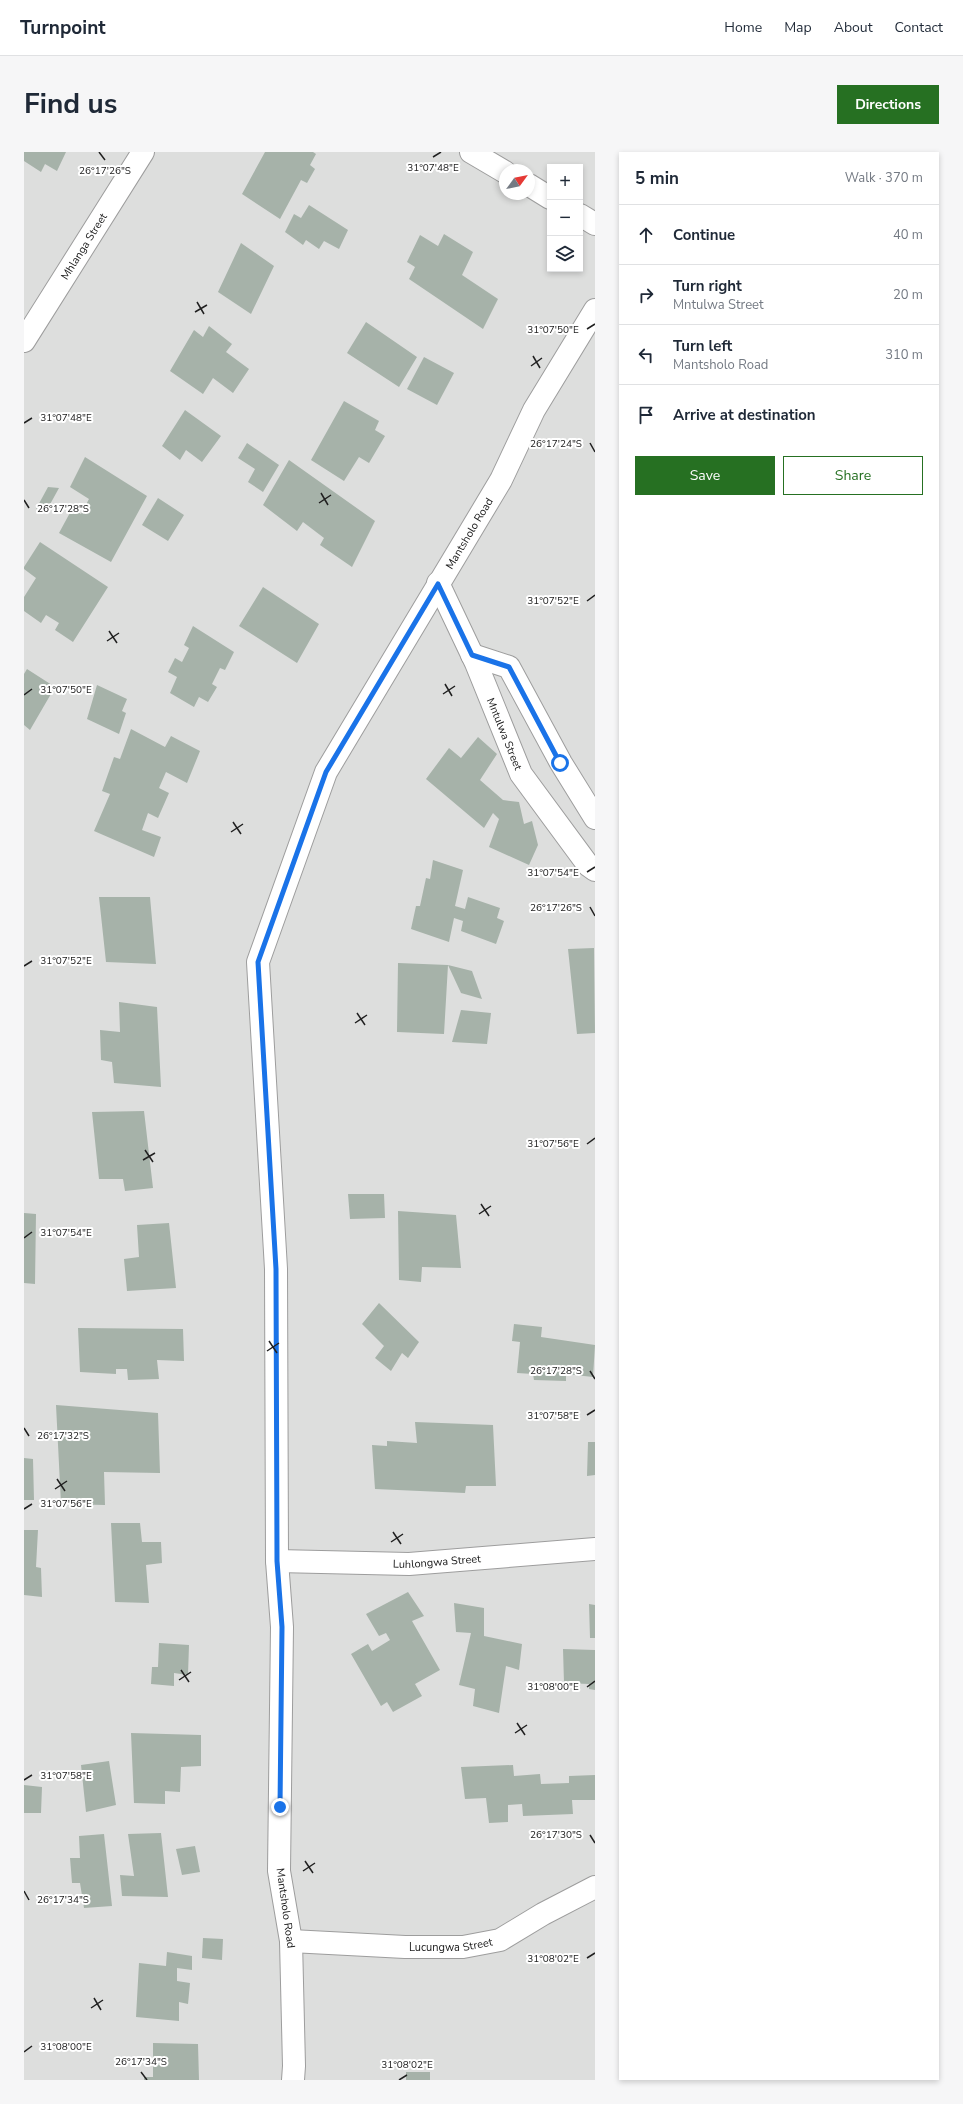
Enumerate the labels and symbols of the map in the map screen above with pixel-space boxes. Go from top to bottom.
text: 31°07'48"E [407,161,459,175]
text: 26°17'26"S [79,164,131,178]
north arrow [499,164,535,200]
street label: Mhlanga Street [57,210,111,283]
text: 31°07'50"E [527,323,579,337]
text: 31°07'48"E [40,411,92,425]
text: 26°17'24"S [530,437,582,451]
street label: Mantsholo Road [442,495,497,572]
text: 26°17'28"S [37,502,89,516]
text: 31°07'52"E [527,594,579,608]
text: 31°07'50"E [40,683,92,697]
street label: Mntulwa Street [483,696,526,773]
route start [551,754,569,772]
text: 31°07'54"E [527,866,579,880]
text: 26°17'26"S [530,901,582,915]
text: 31°07'52"E [40,954,92,968]
text: 31°07'56"E [527,1137,579,1151]
text: 31°07'54"E [40,1226,92,1240]
text: 26°17'28"S [530,1364,582,1378]
text: 31°07'58"E [527,1409,579,1423]
text: 26°17'32"S [37,1429,89,1443]
text: 31°07'56"E [40,1497,92,1511]
street label: Luhlongwa Street [393,1551,482,1572]
text: 31°08'00"E [527,1680,579,1694]
text: 31°07'58"E [40,1769,92,1783]
route end [271,1798,289,1816]
text: 26°17'30"S [530,1828,582,1842]
street label: Mantsholo Road [272,1867,299,1949]
text: 26°17'34"S [37,1893,89,1907]
street label: Lucungwa Street [409,1935,494,1955]
text: 31°08'02"E [527,1952,579,1966]
text: 31°08'00"E [40,2040,92,2054]
text: 26°17'34"S [115,2055,167,2069]
text: 31°08'02"E [381,2058,433,2072]

